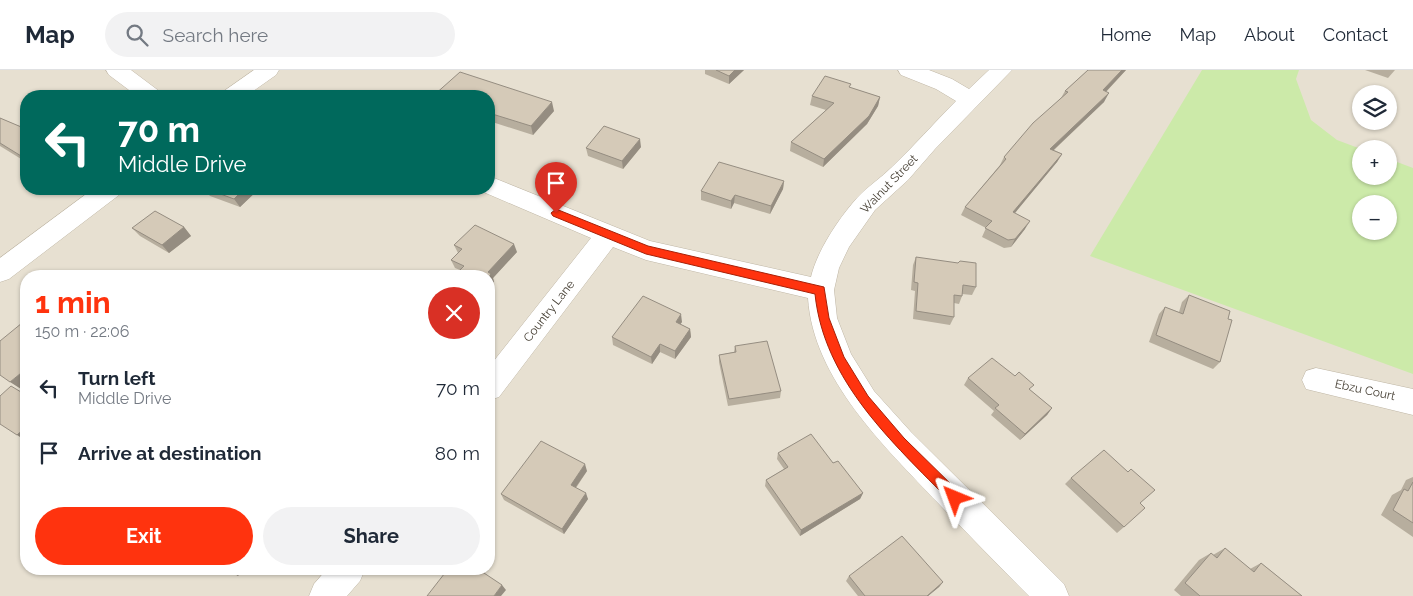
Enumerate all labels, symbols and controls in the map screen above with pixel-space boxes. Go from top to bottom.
search box [105,12,455,57]
text: Map [25,20,75,49]
icon: search [123,21,151,49]
text: Search here [163,24,268,46]
text: Home [1100,24,1151,45]
text: Map [1179,24,1216,45]
text: About [1244,24,1295,45]
text: Contact [1323,24,1388,45]
map controls [1352,85,1397,240]
button: layers [1352,85,1397,130]
text: 70 m [118,109,200,150]
icon: left [35,110,100,175]
button: + [1352,140,1397,185]
text: Middle Drive [118,151,246,177]
street label: Walnut Street [857,152,921,216]
pin [535,162,577,213]
icon: arrive [542,169,570,197]
button: − [1352,195,1397,240]
street label: Country Lane [521,277,577,345]
text: 1 min [35,285,111,320]
button: close [428,287,480,339]
text: 150 m · 22:06 [35,322,129,341]
text: Turn left [78,367,155,389]
icon: left [35,374,63,402]
text: 70 m [436,377,480,399]
street label: Ebzu Court [1334,377,1396,403]
text: Middle Drive [78,389,171,408]
icon: arrive [35,439,63,467]
text: Arrive at destination [78,442,262,464]
text: 80 m [435,442,480,464]
position arrow [928,471,980,523]
button: Exit [35,507,253,565]
button: Share [263,507,480,565]

